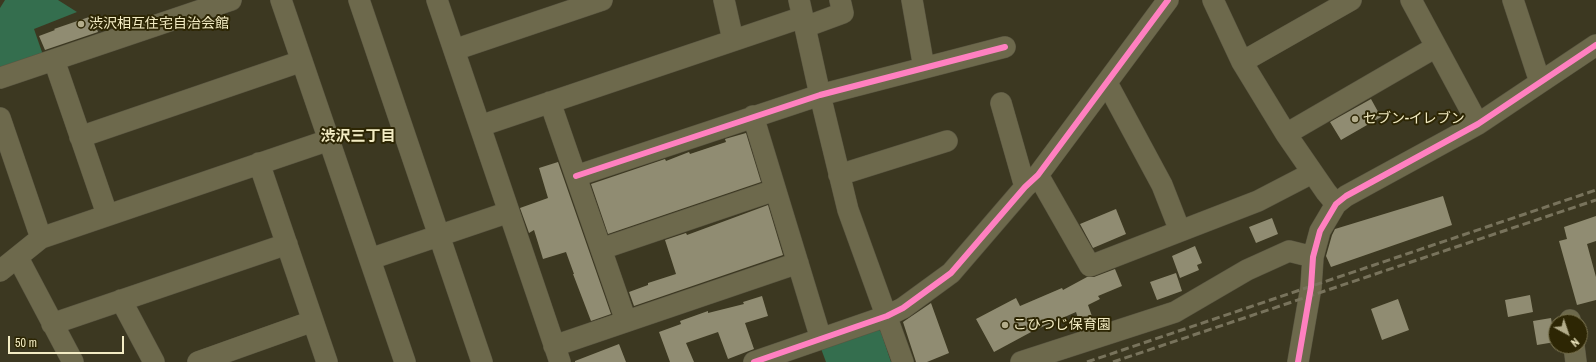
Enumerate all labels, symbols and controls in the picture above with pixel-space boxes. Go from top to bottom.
place label: 渋沢相互住宅自治会館 [89,16,229,32]
marker: 渋沢相互住宅自治会館 [76,19,86,29]
place label: セブン-イレブン [1363,111,1465,127]
marker: セブン-イレブン [1350,114,1360,124]
district label: 渋沢三丁目 [321,128,395,146]
north arrow [1548,314,1588,354]
place label: こひつじ保育園 [1013,317,1111,333]
marker: こひつじ保育園 [1000,320,1010,330]
scale bar [10,328,126,354]
text: 50 m [15,335,37,351]
text: N [1568,335,1582,350]

